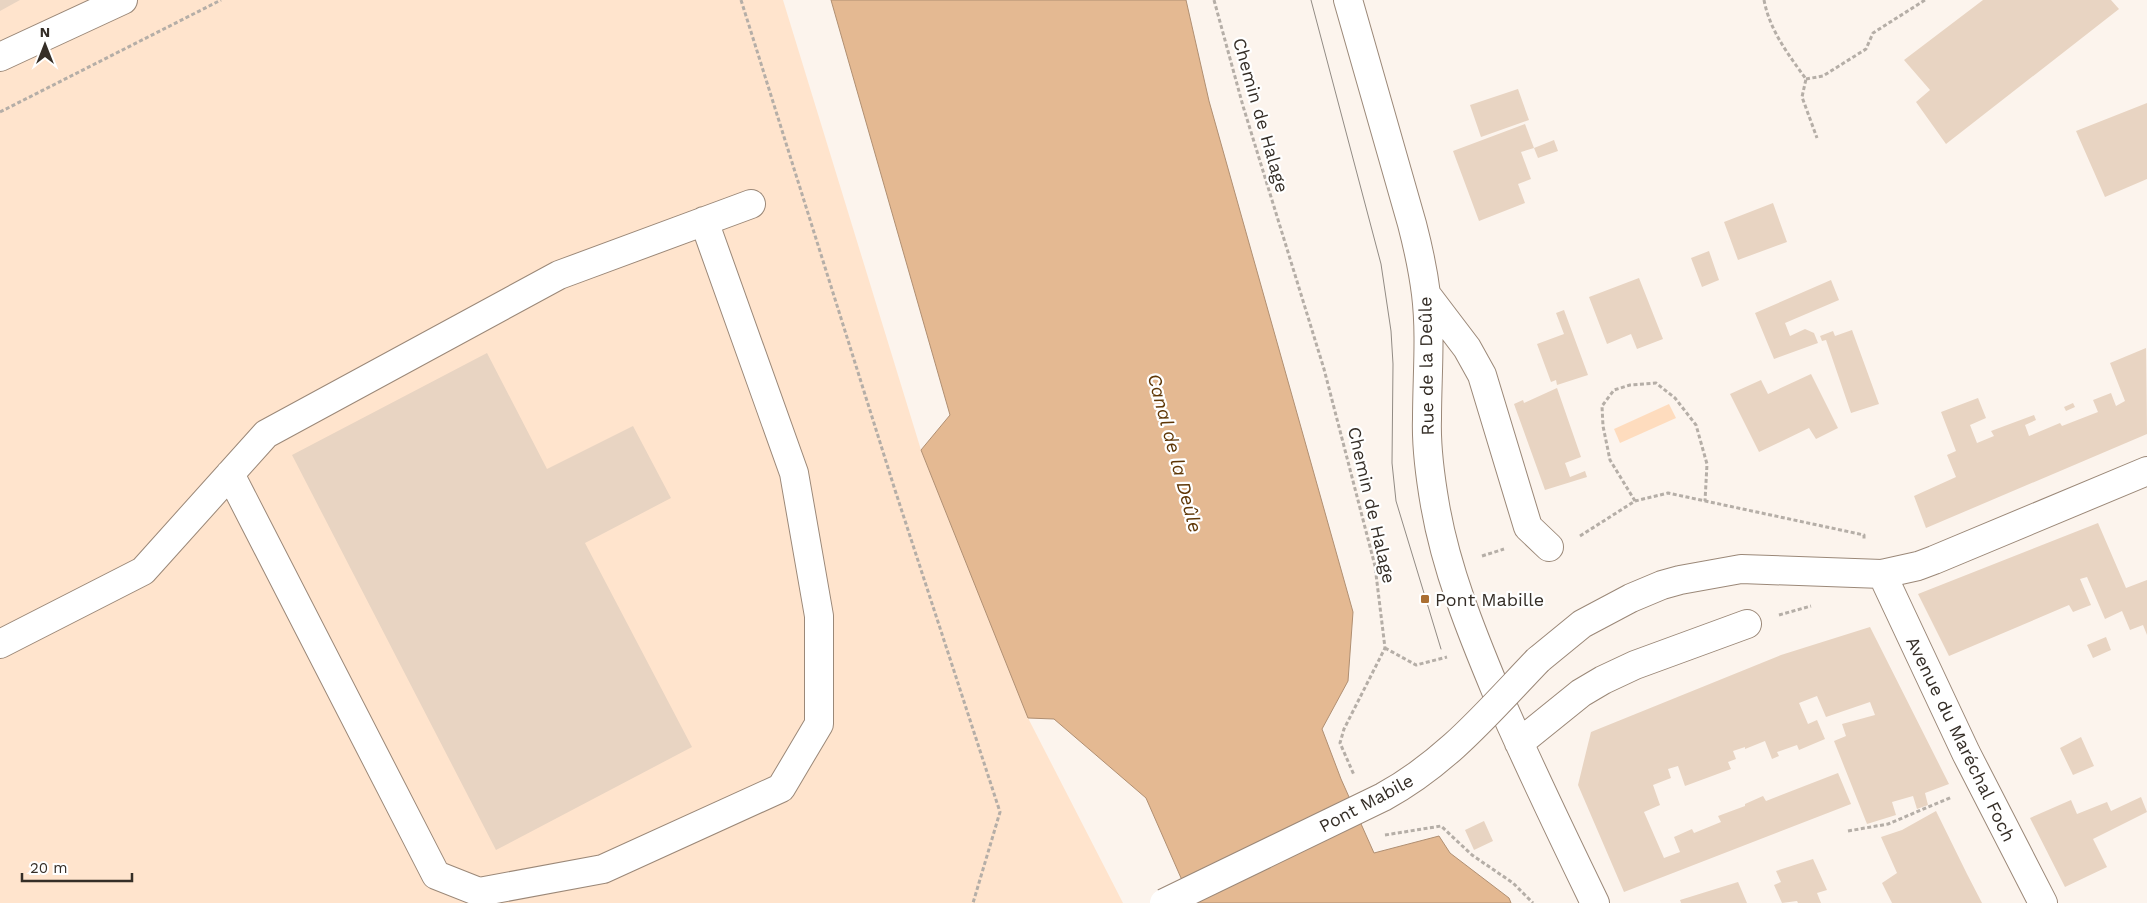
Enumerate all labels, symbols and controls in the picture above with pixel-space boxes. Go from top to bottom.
north arrow [20,20,70,70]
text: N [40,24,50,40]
street label: Chemin de Halage [1229,35,1293,195]
street label: Rue de la Deûle [1414,296,1438,436]
water label: Canal de la Deûle [1143,371,1207,535]
street label: Chemin de Halage [1344,425,1400,585]
place label: Pont Mabille [1435,589,1544,610]
marker: Pont Mabille [1419,593,1431,605]
street label: Avenue du Maréchal Foch [1902,633,2020,845]
street label: Pont Mabile [1315,769,1417,837]
scale bar [22,850,132,882]
text: 20 m [30,859,68,877]

